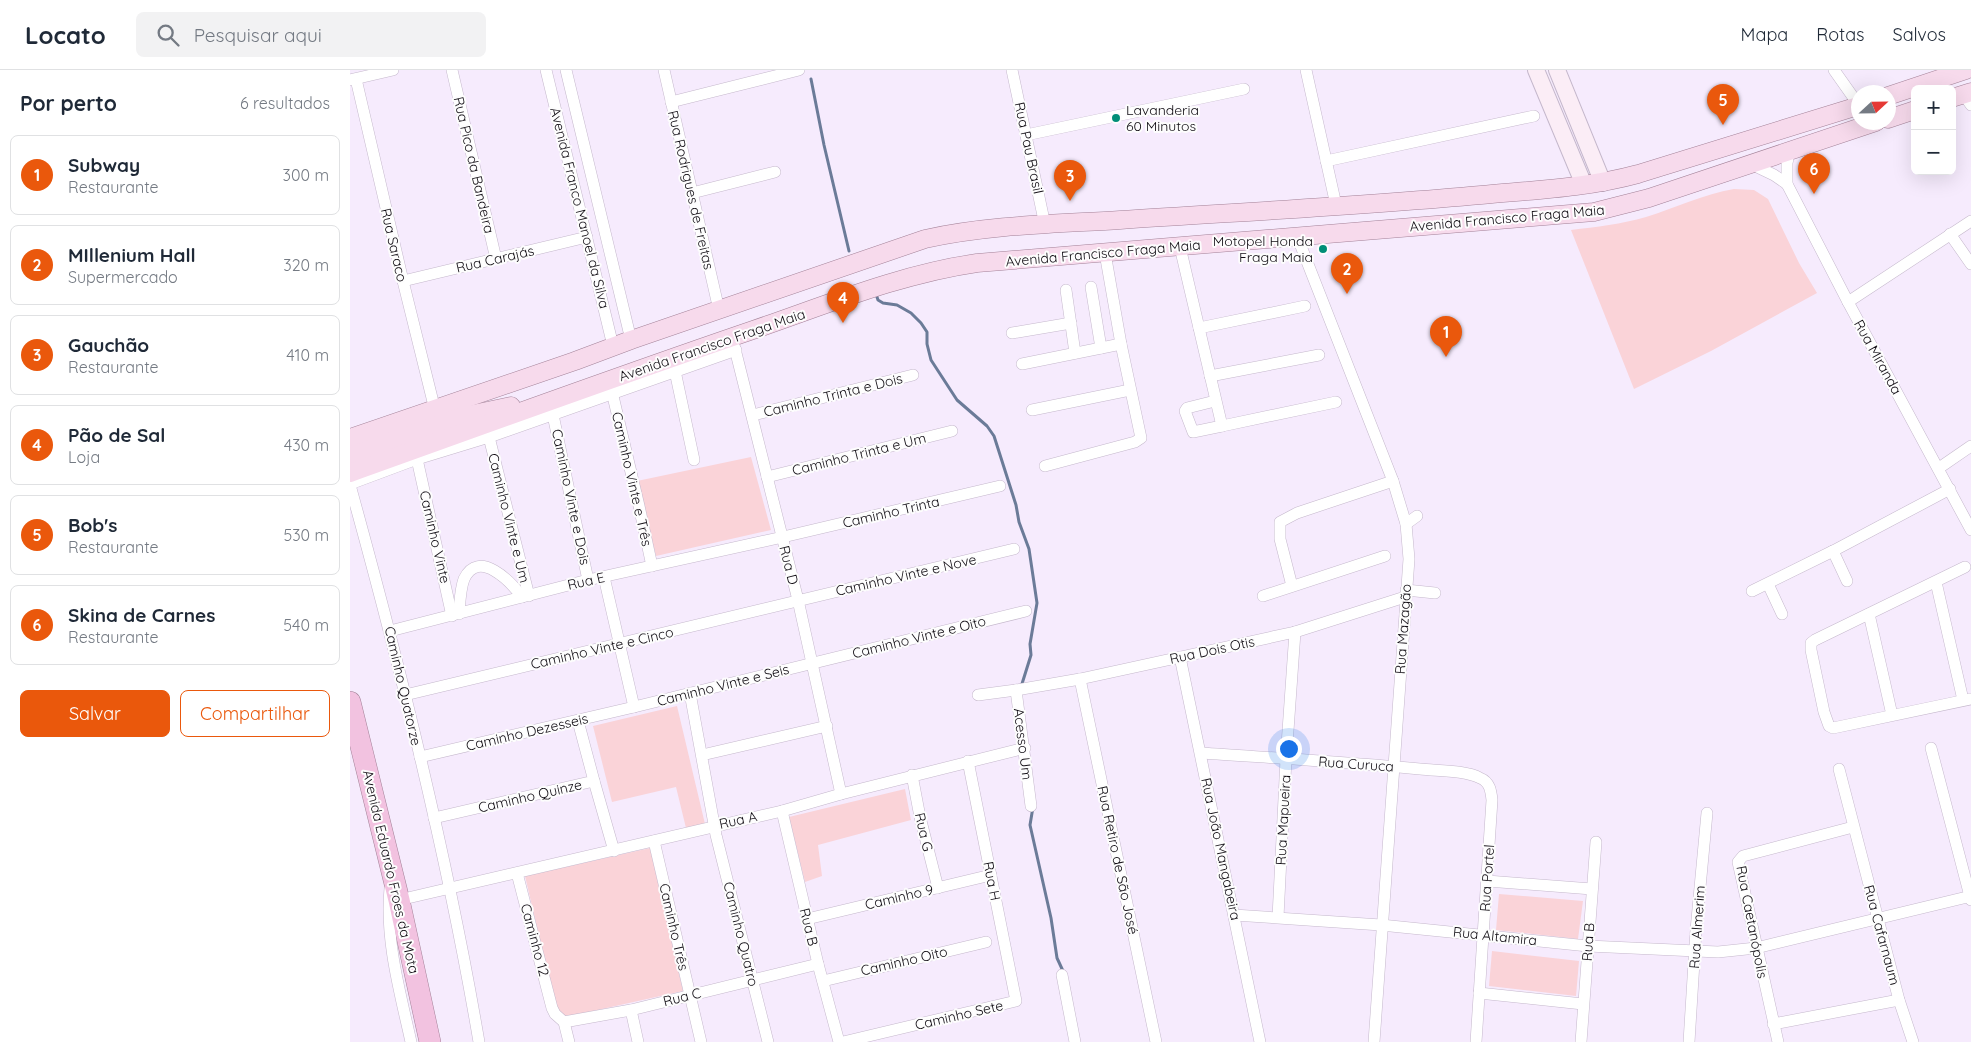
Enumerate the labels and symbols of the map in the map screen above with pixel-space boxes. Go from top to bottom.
pin: 5 [1707,84,1739,125]
north arrow [1851,85,1896,130]
street label: Rua Pico da Bandeira [449,95,499,235]
street label: Rua Pau Brasil [1010,100,1048,196]
place label: Lavanderia 60 Minutos [1126,101,1199,135]
street label: Avenida Franco Manoel da Silva [546,105,614,311]
street label: Rua Rodrigues de Freitas [664,109,718,271]
marker: Lavanderia 60 Minutos [1110,112,1122,124]
pin: 6 [1798,153,1830,194]
pin: 3 [1054,160,1086,201]
street label: Avenida Francisco Fraga Maia [1409,201,1605,235]
street label: Rua Saraco [377,206,411,284]
place label: Motopel Honda Fraga Maia [1213,232,1313,266]
street label: Avenida Francisco Fraga Maia [1005,236,1201,270]
street label: Rua Carajás [454,241,536,277]
marker: Motopel Honda Fraga Maia [1317,243,1329,255]
pin: 2 [1331,253,1363,294]
pin: 4 [827,282,859,323]
street label: Avenida Francisco Fraga Maia [617,305,807,385]
pin: 1 [1430,316,1462,357]
street label: Rua Miranda [1850,316,1906,398]
street label: Caminho Trinta e Dois [762,369,904,421]
street label: Caminho Vinte e Três [608,410,656,548]
street label: Caminho Vinte e Dois [548,427,594,567]
street label: Caminho Trinta e Um [790,429,928,479]
street label: Caminho Vinte e Um [484,451,534,585]
street label: Caminho Vinte [416,489,454,585]
street label: Caminho Trinta [841,492,941,532]
street label: Rua D [775,544,803,586]
street label: Caminho Vinte e Nove [834,550,978,600]
street label: Rua E [566,568,606,594]
street label: Rua Mazagão [1391,583,1415,675]
street label: Caminho Vinte e Oito [850,612,988,662]
street label: Caminho Vinte e Cinco [529,623,675,673]
street label: Caminho Quatorze [381,625,426,748]
street label: Rua Dois Otis [1168,632,1256,668]
street label: Caminho Vinte e Seis [655,660,791,710]
street label: Acesso Um [1010,707,1036,781]
street label: Caminho Dezesseis [464,709,590,755]
your location [1276,736,1302,762]
street label: Rua Curuca [1318,752,1394,776]
street label: Avenida Eduardo Froes da Mota [359,768,423,976]
street label: Rua Mapueira [1272,774,1294,866]
street label: Caminho Quinze [476,775,584,817]
street label: Rua João Mangabeira [1197,776,1245,922]
street label: Rua Retiro de São José [1093,784,1143,936]
street label: Rua A [717,807,759,833]
street label: Rua G [911,811,937,853]
street label: Rua Portel [1476,844,1498,912]
street label: Rua H [979,860,1005,902]
street label: Rua Caetanópolis [1732,864,1772,980]
street label: Caminho Quatro [719,880,763,988]
street label: Caminho 9 [863,880,935,914]
street label: Caminho Três [655,882,693,972]
street label: Rua Cafarnaum [1860,883,1904,987]
street label: Rua Almerim [1685,885,1709,969]
street label: Caminho 12 [517,902,553,979]
street label: Rua B [796,906,822,948]
street label: Rua B [1578,922,1598,962]
street label: Rua Altamira [1452,923,1538,949]
street label: Caminho Oito [859,942,949,980]
street label: Rua C [661,984,703,1010]
street label: Caminho Sete [913,996,1005,1034]

